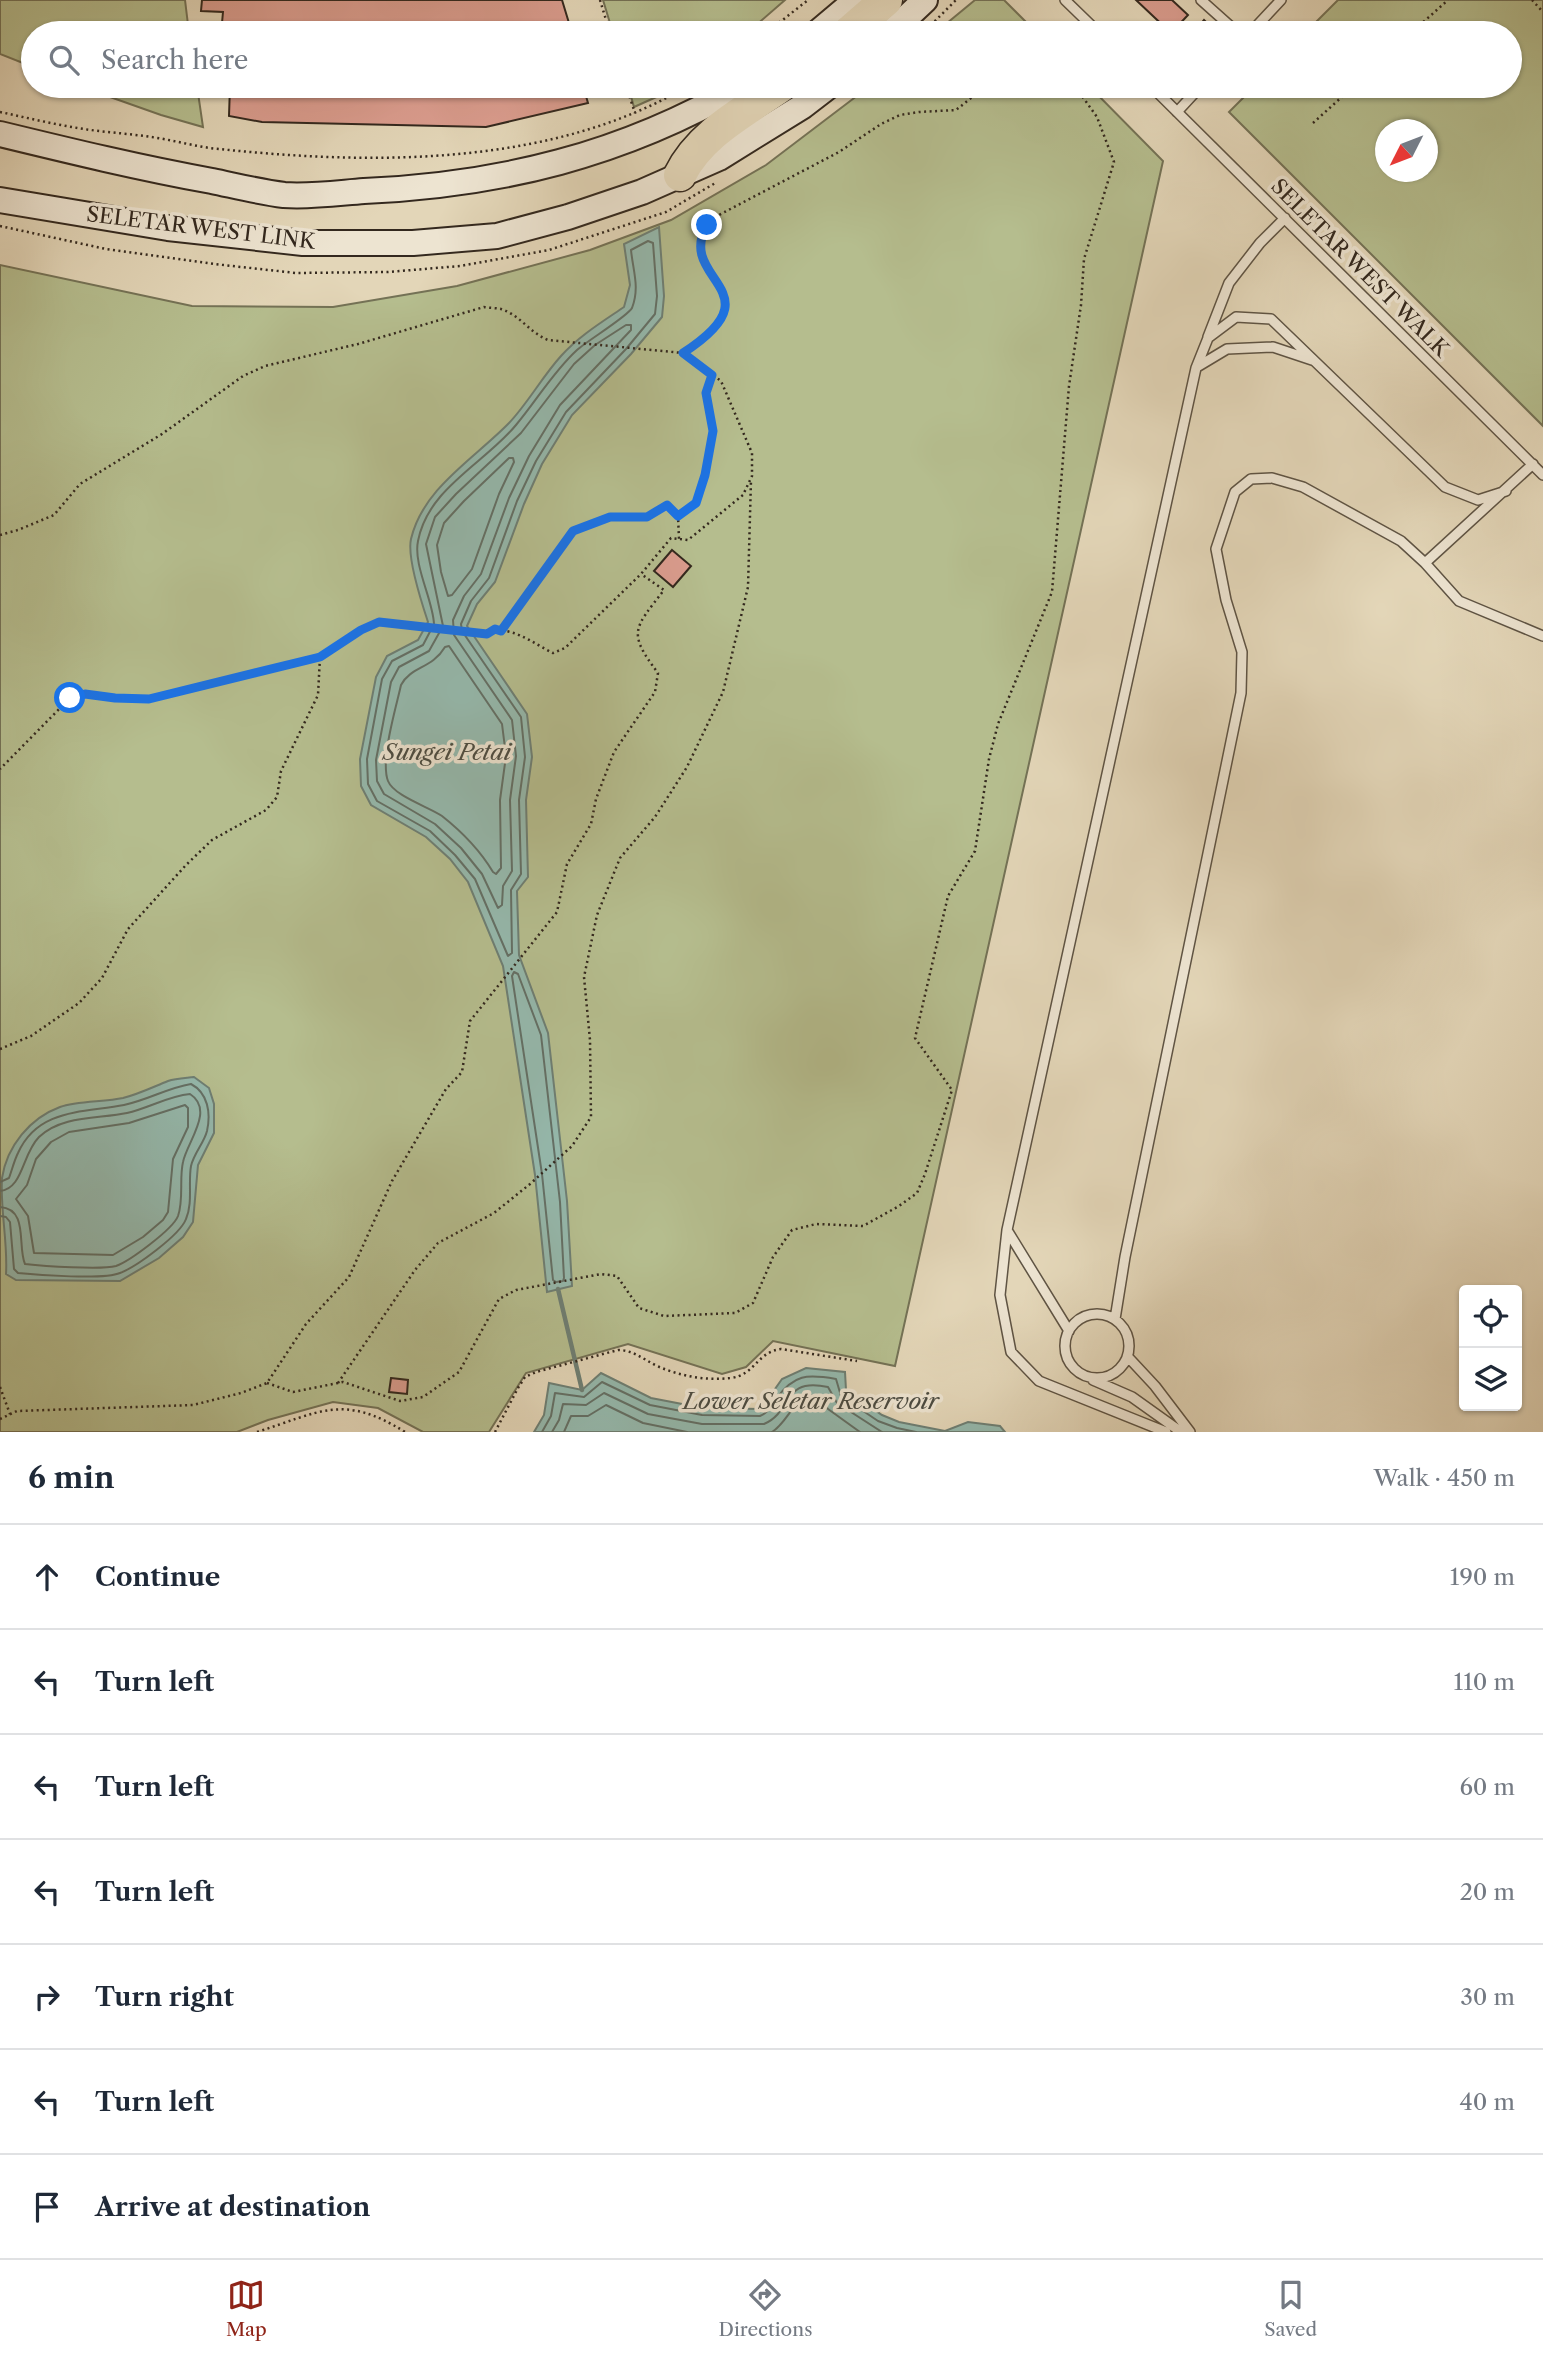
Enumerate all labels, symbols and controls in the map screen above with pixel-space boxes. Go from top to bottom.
search box [21,21,1522,98]
icon: search [45,41,83,79]
text: Search here [101,44,248,76]
north arrow [1375,119,1438,182]
street label: SELETAR WEST WALK [1266,173,1455,362]
street label: SELETAR WEST LINK [85,201,318,254]
route end [691,209,722,240]
route start [54,682,85,713]
water label: Sungei Petai [381,738,513,766]
map controls [1459,1285,1522,1411]
button: locate [1459,1285,1522,1348]
button: layers [1459,1348,1522,1411]
water label: Lower Seletar Reservoir [681,1387,940,1415]
text: 6 min [28,1459,115,1496]
text: Walk · 450 m [1373,1464,1515,1492]
icon: ahead [28,1558,66,1596]
text: Continue [95,1561,220,1593]
text: 190 m [1450,1563,1515,1591]
icon: left [28,1663,66,1701]
text: Turn left [95,1666,214,1698]
text: 110 m [1454,1668,1515,1696]
icon: left [28,1768,66,1806]
text: Turn left [95,1771,214,1803]
text: 60 m [1459,1773,1515,1801]
icon: left [28,1873,66,1911]
text: Turn left [95,1876,214,1908]
text: 20 m [1460,1878,1515,1906]
icon: right [28,1978,66,2016]
text: Turn right [95,1981,234,2013]
text: 30 m [1460,1983,1515,2011]
icon: left [28,2083,66,2121]
text: Turn left [95,2086,214,2118]
text: 40 m [1460,2088,1515,2116]
icon: arrive [28,2188,66,2226]
text: Arrive at destination [95,2191,370,2223]
tab: Map [226,2276,267,2341]
tab: Directions [719,2276,812,2341]
tab: Saved [1264,2276,1317,2341]

